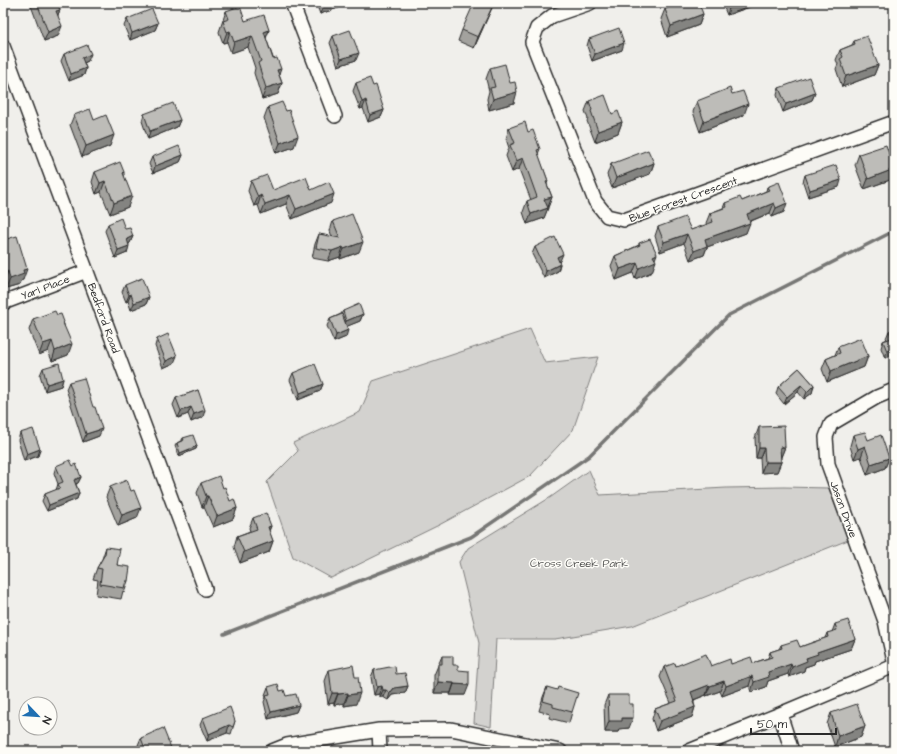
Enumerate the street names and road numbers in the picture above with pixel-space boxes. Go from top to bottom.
street label: Blue Forest Crescent [627,173,740,226]
street label: Yarl Place [19,271,72,304]
street label: Bedford Road [84,281,123,356]
street label: Jason Drive [826,479,861,540]

